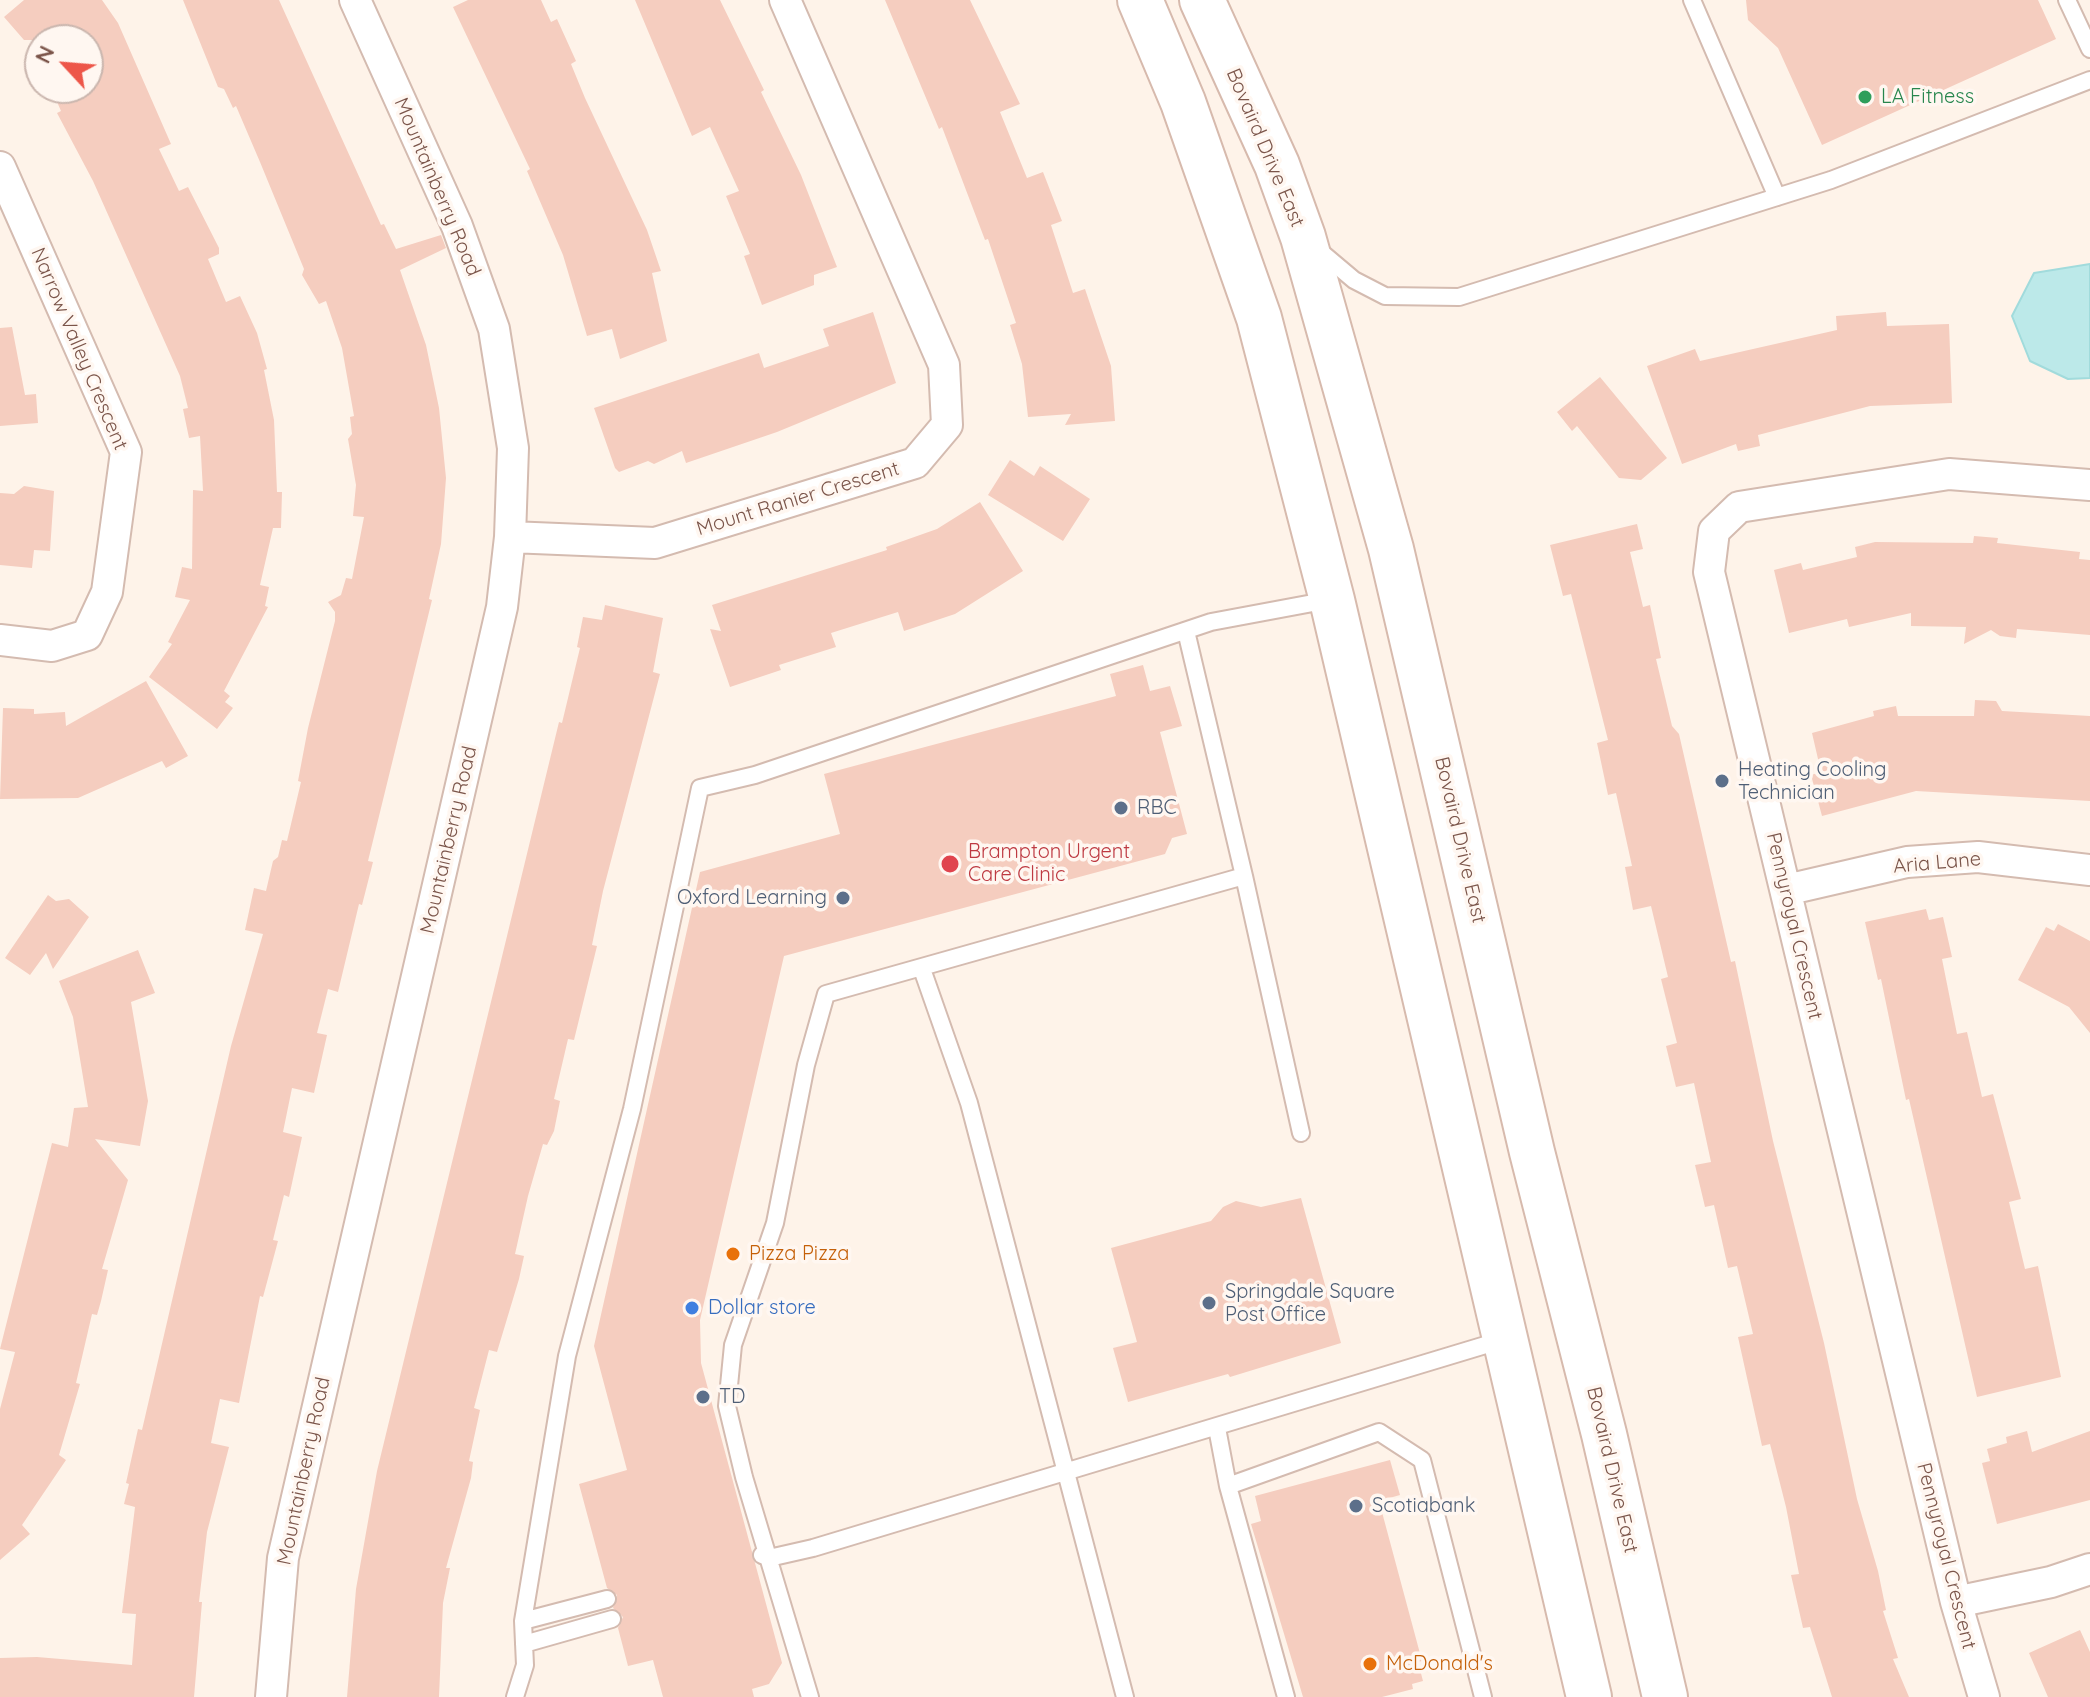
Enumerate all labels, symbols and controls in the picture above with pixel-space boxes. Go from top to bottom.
north arrow [24,24,104,104]
text: N [28,41,60,68]
street label: Bovaird Drive East [1221,65,1309,231]
place label: LA Fitness [1881,85,1974,109]
marker: LA Fitness [1856,88,1874,106]
street label: Mountainberry Road [389,94,485,280]
street label: Narrow Valley Crescent [25,244,133,454]
street label: Mount Ranier Crescent [694,457,902,541]
street label: Mountainberry Road [416,744,482,936]
street label: Bovaird Drive East [1429,754,1491,926]
place label: Heating Cooling Technician [1738,758,1887,805]
marker: Heating Cooling Technician [1713,772,1731,790]
place label: RBC [1137,796,1176,820]
marker: RBC [1112,799,1130,817]
street label: Pennyroyal Crescent [1761,830,1827,1022]
place label: Brampton Urgent Care Clinic [968,840,1130,887]
street label: Aria Lane [1892,847,1982,879]
marker: Brampton Urgent Care Clinic [939,853,961,875]
place label: Oxford Learning [677,886,827,910]
marker: Oxford Learning [834,889,852,907]
place label: Pizza Pizza [749,1242,849,1266]
marker: Pizza Pizza [724,1245,742,1263]
place label: Springdale Square Post Office [1225,1280,1395,1327]
marker: Springdale Square Post Office [1200,1294,1218,1312]
place label: Dollar store [708,1296,816,1320]
marker: Dollar store [683,1299,701,1317]
street label: Mountainberry Road [272,1375,336,1567]
street label: Bovaird Drive East [1581,1384,1643,1556]
place label: TD [719,1385,745,1409]
marker: TD [694,1388,712,1406]
street label: Pennyroyal Crescent [1911,1460,1981,1652]
place label: Scotiabank [1372,1494,1475,1518]
marker: Scotiabank [1347,1497,1365,1515]
place label: McDonald's [1386,1652,1493,1676]
marker: McDonald's [1361,1655,1379,1673]

